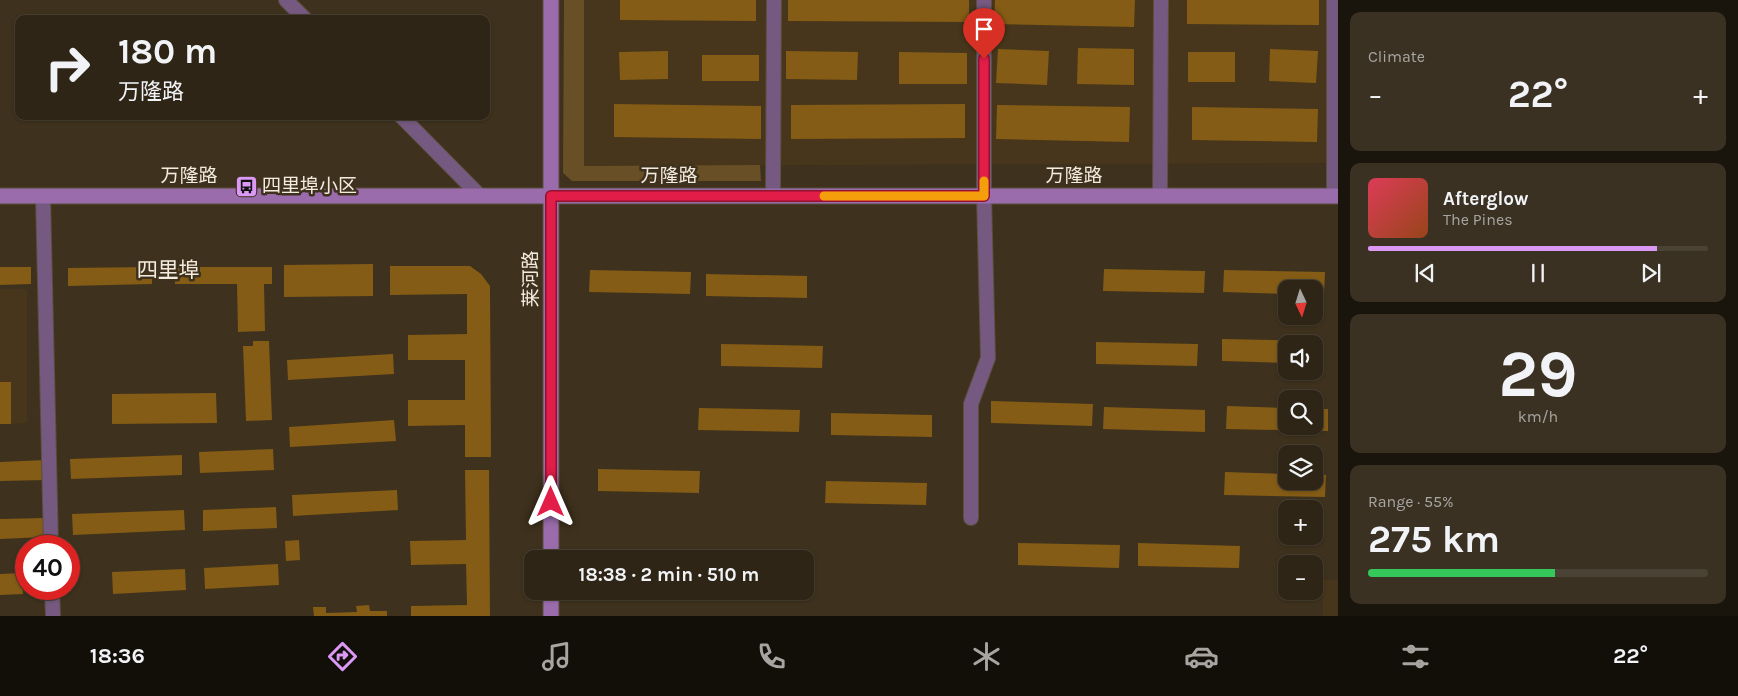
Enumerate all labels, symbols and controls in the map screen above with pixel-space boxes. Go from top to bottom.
pin [963,8,1005,59]
icon: arrive [970,15,998,43]
text: 180 m [118,31,217,72]
icon: right [35,35,100,100]
text: Climate [1368,47,1425,66]
text: 22° [1508,72,1568,117]
text: − [1368,78,1383,111]
text: + [1693,78,1708,111]
text: 万隆路 [118,79,184,105]
street label: 万隆路 [160,165,218,187]
street label: 万隆路 [640,165,698,187]
street label: 万隆路 [1045,165,1103,187]
bus stop icon: 四里埠小区 [234,174,258,198]
place label: 四里埠小区 [262,175,357,197]
text: Afterglow [1443,188,1529,210]
text: The Pines [1443,210,1513,229]
street label: 莱河路 [520,250,542,308]
district label: 四里埠 [137,258,200,282]
icon: previous [1411,259,1439,287]
icon: pause [1524,259,1552,287]
icon: next [1637,259,1665,287]
north arrow [1278,280,1322,325]
map controls [1278,280,1323,600]
button: sound [1278,335,1323,380]
text: 29 [1499,336,1577,412]
button: search [1278,390,1323,435]
text: km/h [1518,407,1558,426]
button: layers [1278,445,1323,490]
position arrow [524,475,576,527]
text: Range · 55% [1368,492,1454,511]
button: + [1278,500,1323,545]
text: 275 km [1368,517,1500,562]
speed limit sign: 40 [15,535,80,600]
button: − [1278,555,1323,600]
text: 18:38 · 2 min · 510 m [579,564,759,586]
icon: directions [325,639,360,674]
icon: music [539,639,574,674]
icon: phone [754,639,789,674]
icon: climate [969,639,1004,674]
icon: car [1184,639,1219,674]
icon: filters [1398,639,1433,674]
text: 18:36 [90,643,145,669]
text: 22° [1613,643,1648,669]

